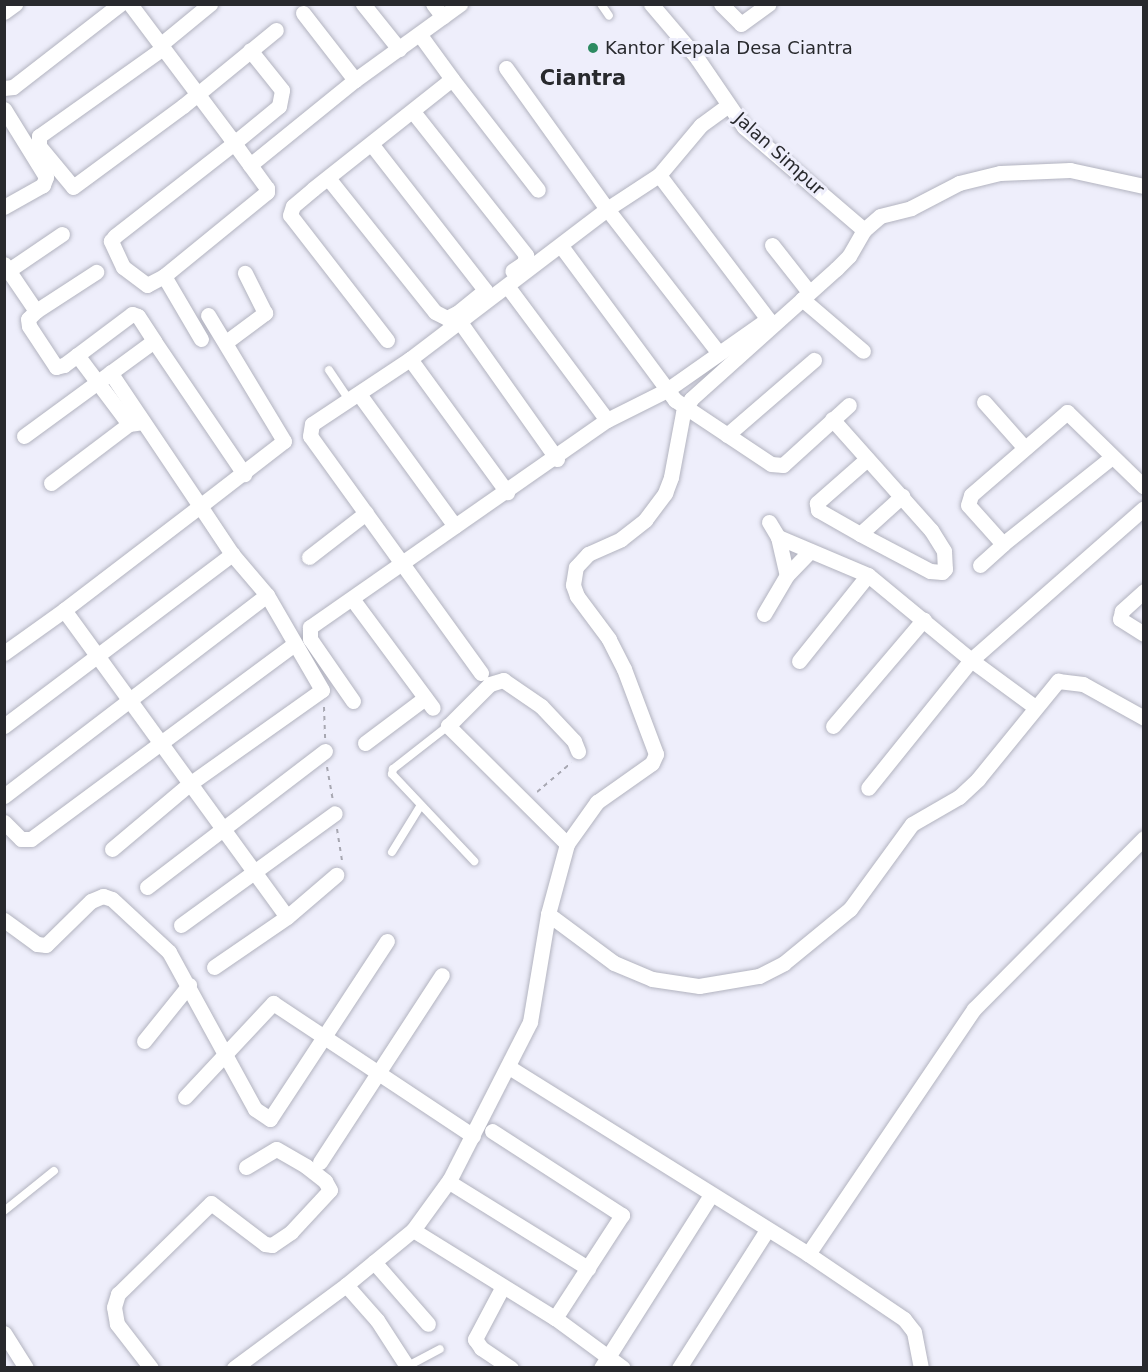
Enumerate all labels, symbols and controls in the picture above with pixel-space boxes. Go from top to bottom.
place label: Kantor Kepala Desa Ciantra [605,37,853,59]
marker: Kantor Kepala Desa Ciantra [586,41,600,55]
district label: Ciantra [540,65,626,91]
street label: Jalan Simpur [730,108,828,200]

